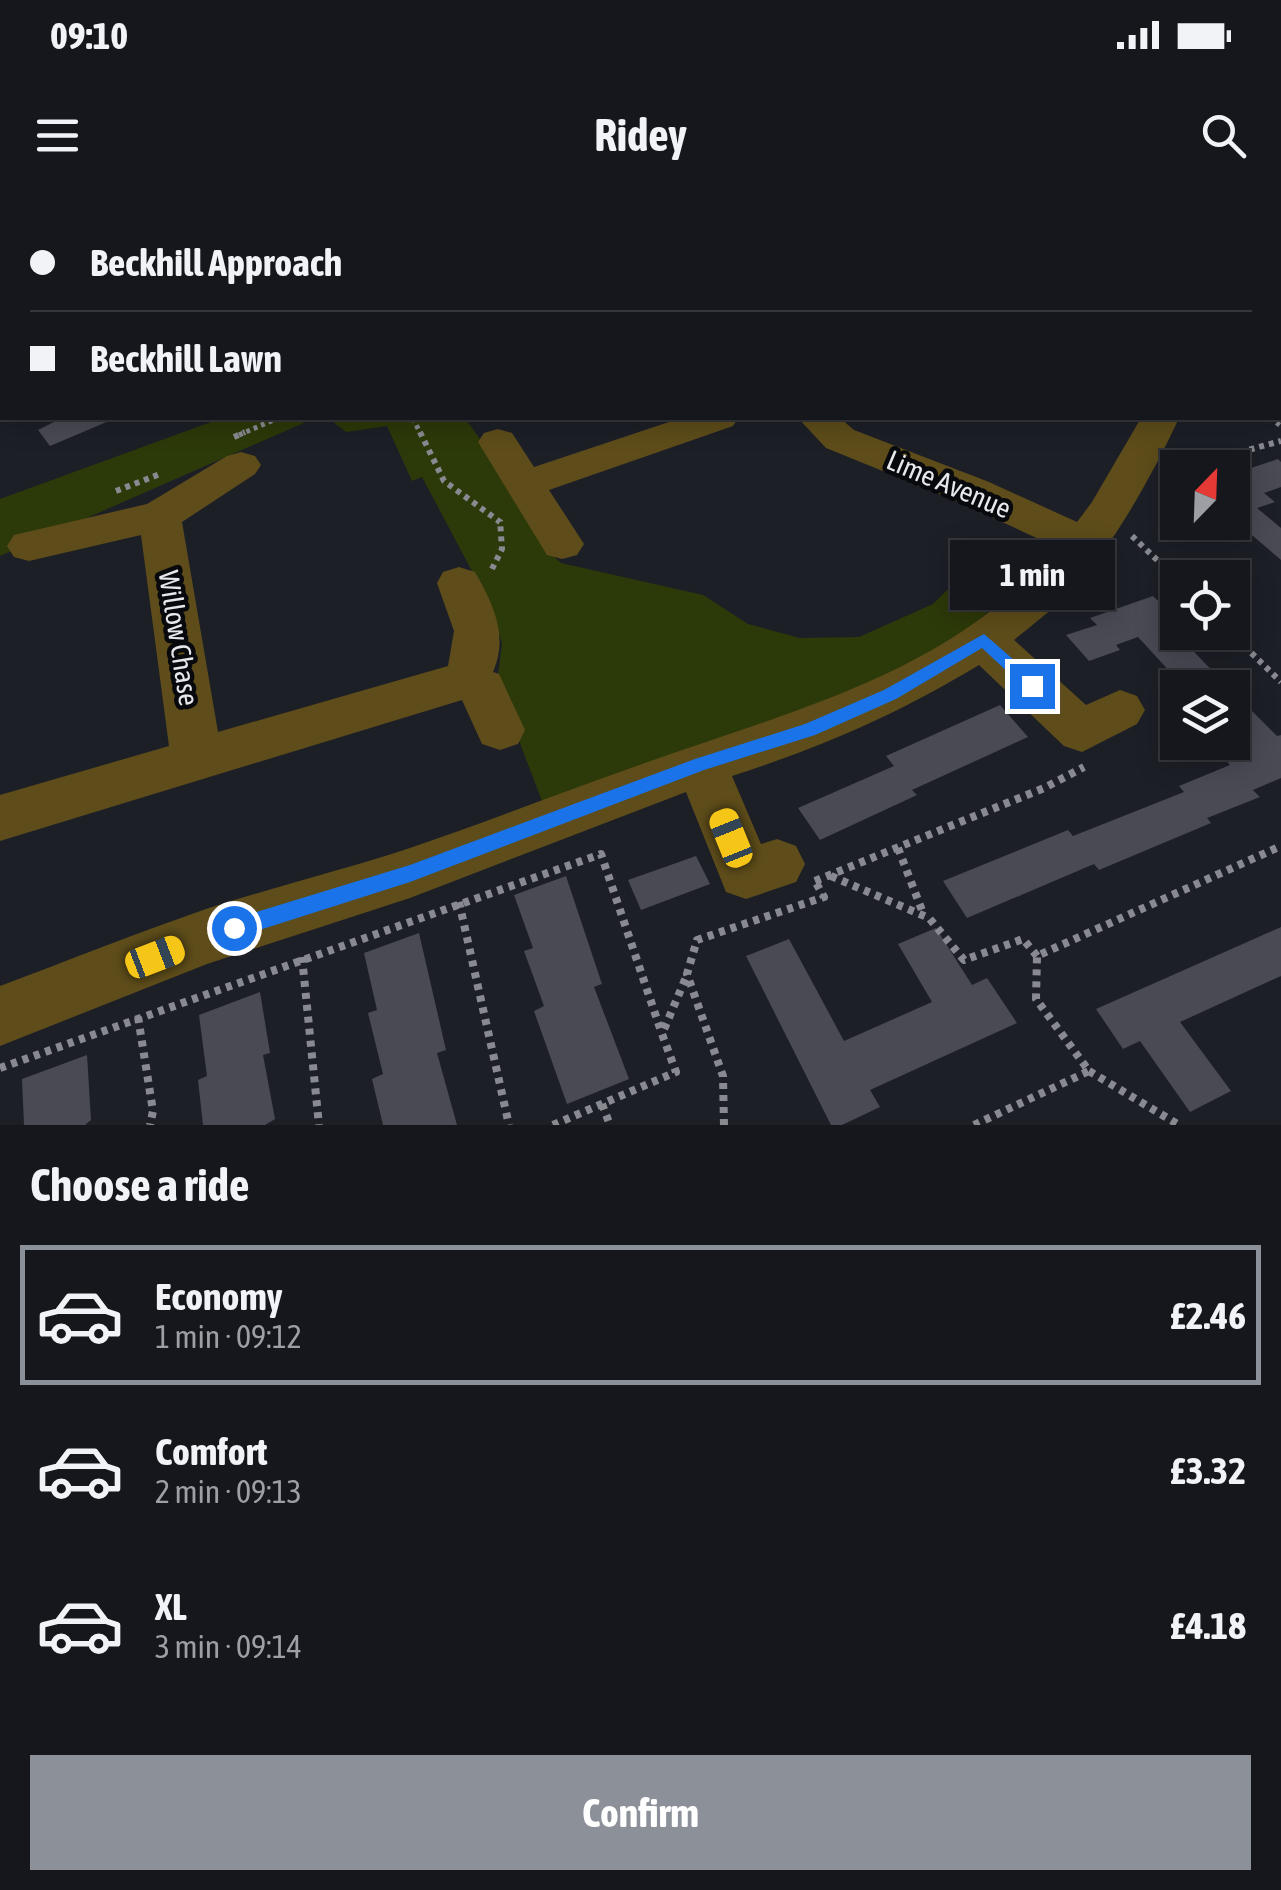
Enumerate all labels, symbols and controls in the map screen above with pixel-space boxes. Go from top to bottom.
text: 09:10 [50,14,128,57]
icon: menu [30,108,85,163]
icon: search [1196,108,1251,163]
text: Ridey [594,109,687,161]
text: Beckhill Approach [90,241,342,284]
text: Beckhill Lawn [90,337,282,380]
street label: Lime Avenue [882,444,1016,524]
north arrow [1160,450,1250,540]
map controls [1160,450,1250,760]
callout: 1 min [950,541,1114,611]
text: 1 min [1000,556,1065,593]
button: locate [1160,560,1250,650]
street label: Willow Chase [153,568,205,708]
route end [1010,664,1055,709]
button: layers [1160,670,1250,760]
car [706,805,756,871]
route start [212,906,257,951]
car [122,932,188,982]
text: Choose a ride [30,1159,249,1211]
icon: car [35,1270,125,1360]
text: Economy [155,1275,282,1318]
text: £2.46 [1170,1294,1246,1337]
text: 1 min · 09:12 [155,1318,302,1355]
icon: car [35,1425,125,1515]
text: Comfort [155,1430,267,1473]
text: £3.32 [1170,1449,1246,1492]
text: 2 min · 09:13 [155,1473,302,1510]
icon: car [35,1580,125,1670]
text: XL [155,1585,187,1628]
text: £4.18 [1170,1604,1246,1647]
text: 3 min · 09:14 [155,1628,302,1665]
button: Confirm [30,1755,1251,1870]

